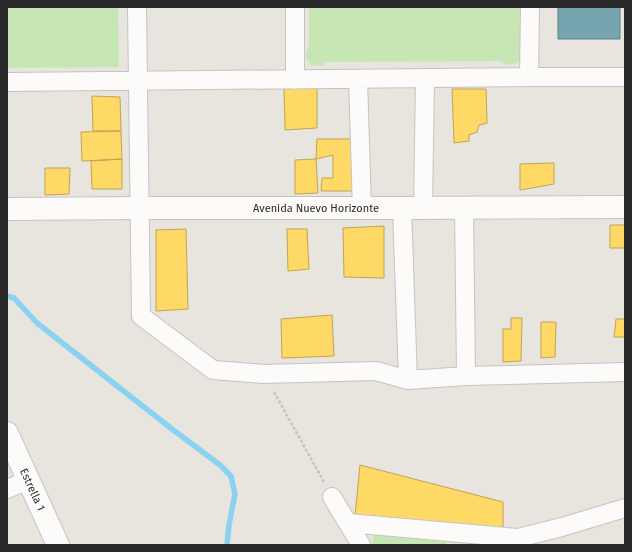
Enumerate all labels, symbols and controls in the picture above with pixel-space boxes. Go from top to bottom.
street label: Avenida Nuevo Horizonte [253,202,379,215]
street label: Estrella 1 [17,466,47,513]

